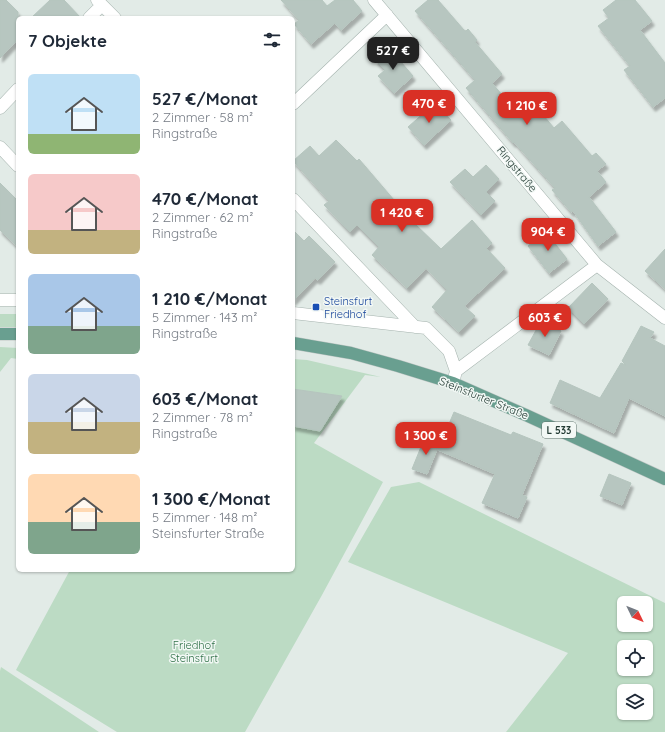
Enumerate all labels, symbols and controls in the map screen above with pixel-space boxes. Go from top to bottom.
icon: filters [261,29,283,51]
text: 7 Objekte [28,30,107,51]
pin: 527 € [365,37,421,71]
text: 527 € [376,42,410,58]
text: 527 €/Monat [152,88,258,109]
icon: home [60,90,108,138]
pin: 470 € [401,90,457,124]
pin: 1 210 € [490,92,564,126]
text: 470 € [412,95,446,111]
text: 1 210 € [507,97,547,113]
text: 2 Zimmer · 58 m² [152,109,253,125]
text: Ringstraße [152,125,217,141]
street label: Ringstraße [494,143,540,195]
text: 470 €/Monat [152,188,259,209]
icon: home [60,190,108,238]
pin: 1 420 € [365,199,439,233]
text: 1 420 € [380,204,424,220]
text: 2 Zimmer · 62 m² [152,209,253,225]
pin: 904 € [520,218,576,252]
text: 904 € [531,223,565,239]
text: Ringstraße [152,225,217,241]
text: 1 210 €/Monat [152,288,267,309]
icon: home [60,290,108,338]
place label: Steinsfurt Friedhof [324,294,372,321]
marker: Steinsfurt Friedhof [311,302,321,312]
pin: 603 € [517,304,573,338]
text: 5 Zimmer · 143 m² [152,309,257,325]
text: 603 € [528,309,562,325]
text: Ringstraße [152,325,217,341]
street label: Steinsfurter Straße [437,374,531,422]
text: 603 €/Monat [152,388,258,409]
icon: home [60,390,108,438]
text: 2 Zimmer · 78 m² [152,409,253,425]
pin: 1 300 € [389,422,463,456]
road number: L 533 [542,422,576,438]
text: Ringstraße [152,425,217,441]
text: 1 300 € [404,427,448,443]
text: 1 300 €/Monat [152,488,271,509]
icon: home [60,490,108,538]
text: 5 Zimmer · 148 m² [152,509,258,525]
text: Steinsfurter Straße [152,525,264,541]
north arrow [617,596,653,632]
map controls [617,596,653,720]
park label: Friedhof Steinsfurt [170,638,218,665]
button: locate [617,640,653,676]
button: layers [617,684,653,720]

